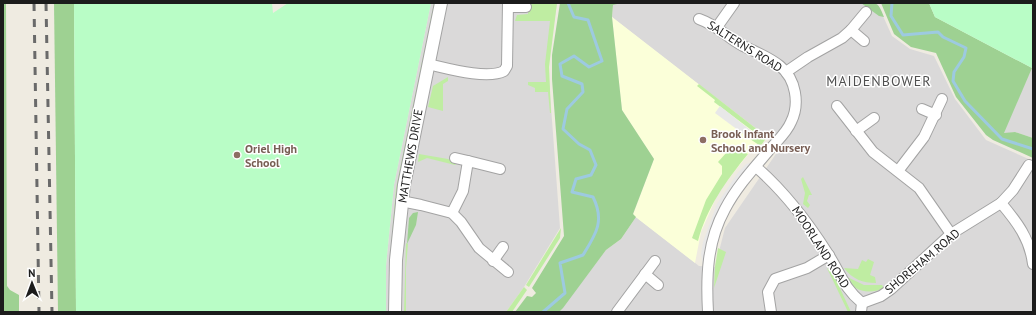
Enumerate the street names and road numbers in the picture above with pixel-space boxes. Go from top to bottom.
street label: SALTERNS ROAD [705,17,785,75]
street label: MATTHEWS DRIVE [394,108,426,204]
street label: MOORLAND ROAD [789,203,853,291]
street label: SHOREHAM ROAD [881,225,963,297]

